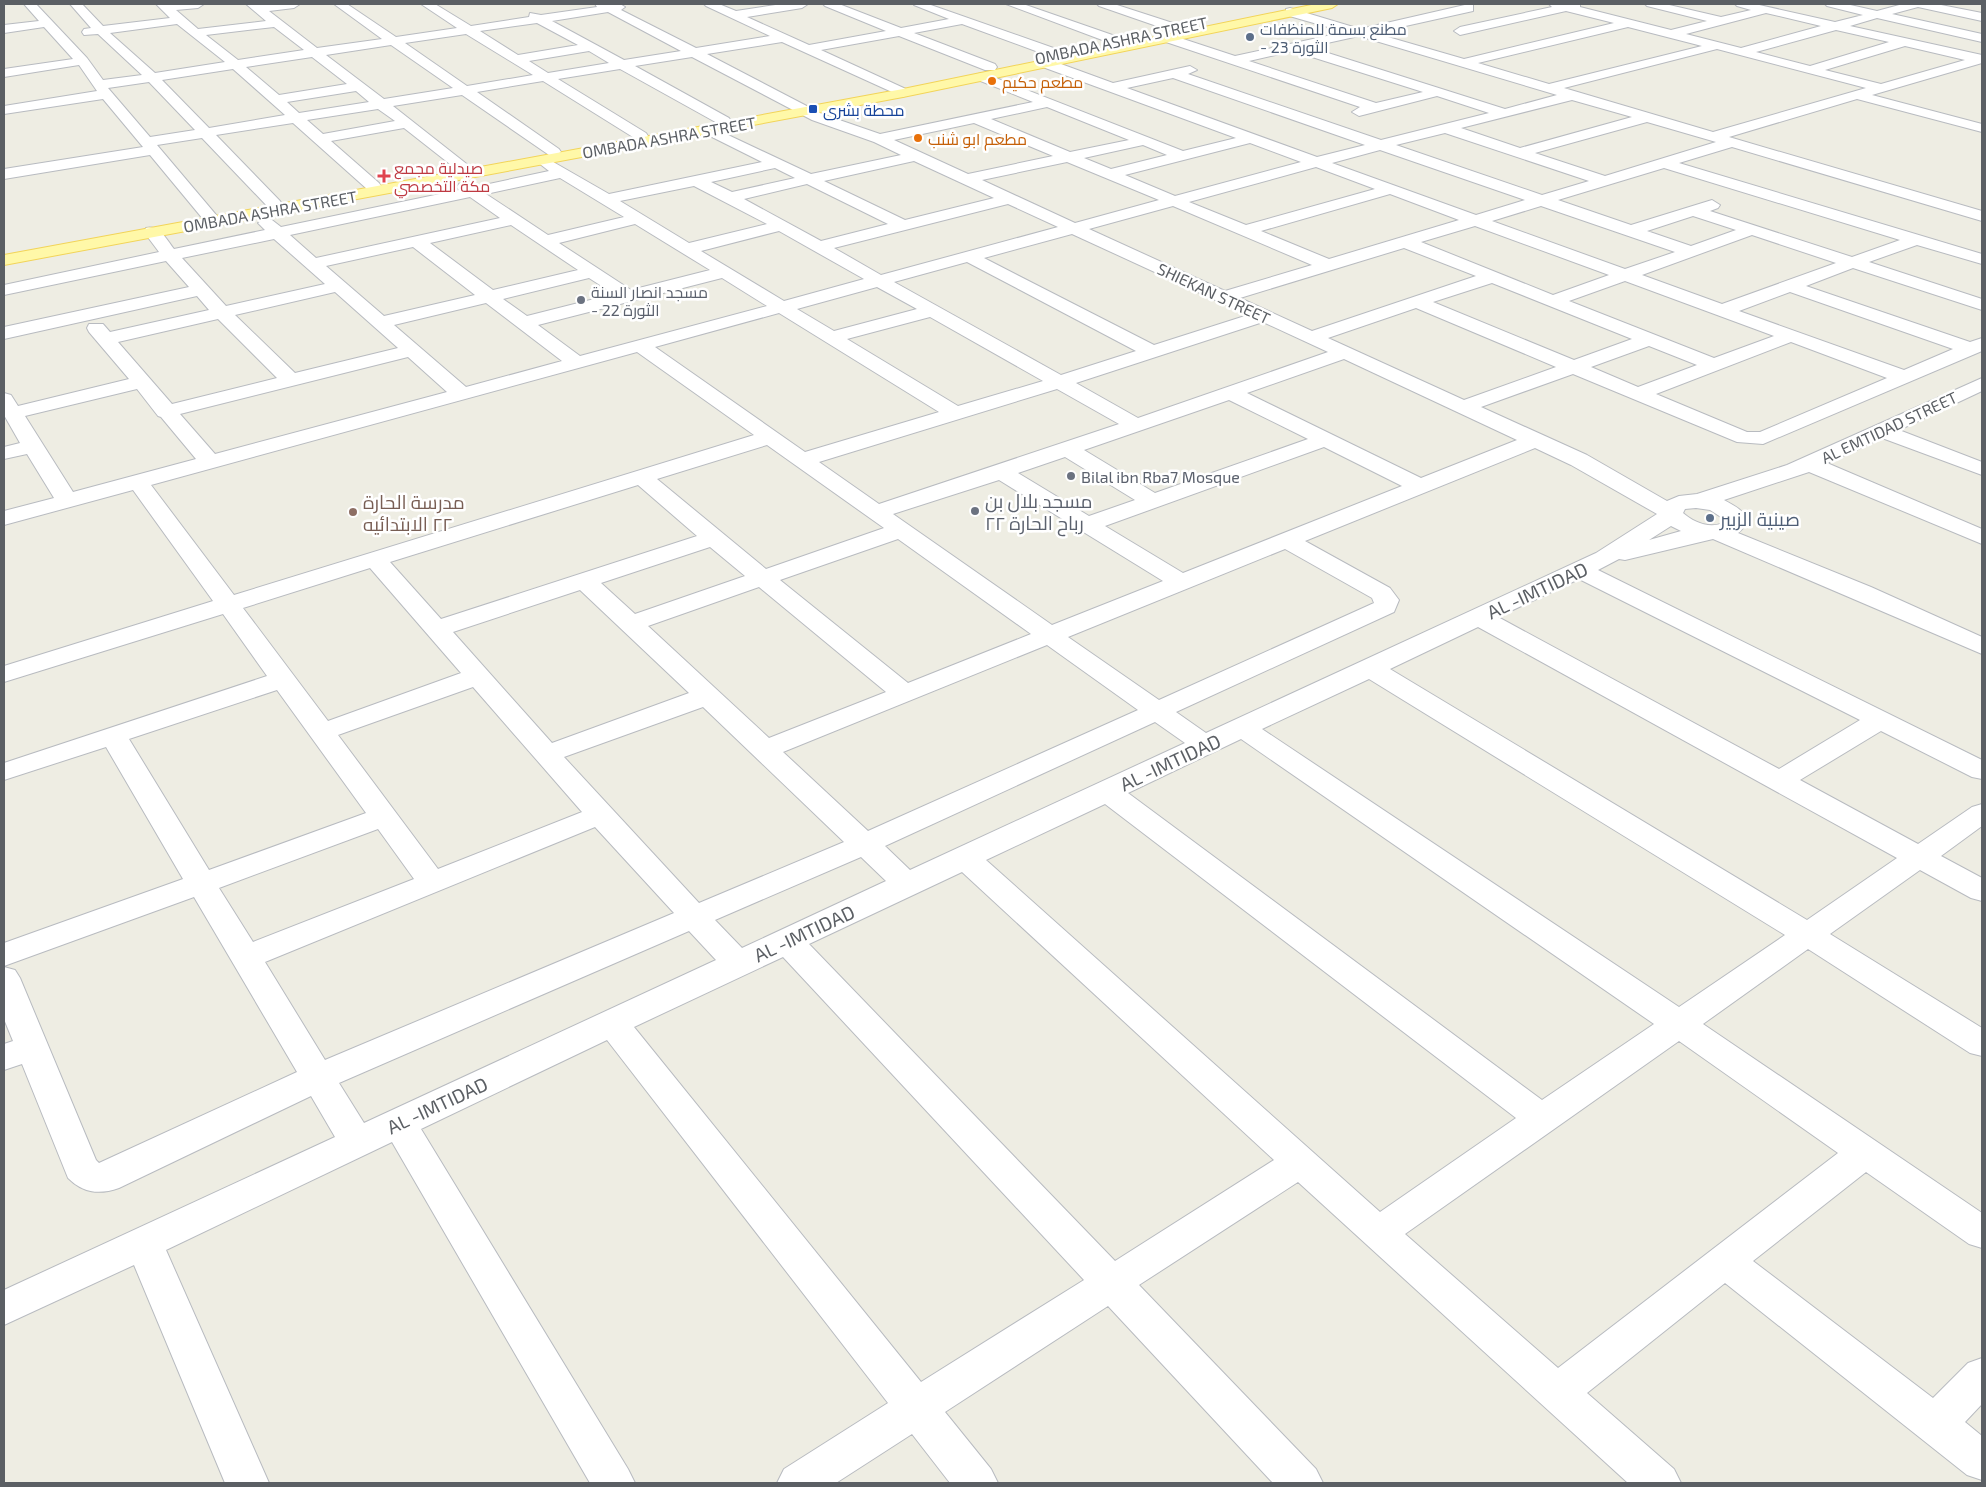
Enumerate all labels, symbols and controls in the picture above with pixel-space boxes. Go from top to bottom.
street label: OMBADA ASHRA STREET [1033,12,1209,68]
place label: مطنع بسمة للمنظفات - الثورة 23 [1260,19,1407,57]
marker: مطنع بسمة للمنظفات - الثورة 23 [1244,31,1256,43]
place label: مطعم حكيم [1002,72,1083,94]
marker: مطعم حكيم [986,75,998,87]
place label: محطة بشرى [823,100,905,121]
marker: محطة بشرى [807,103,819,115]
street label: OMBADA ASHRA STREET [581,112,757,162]
place label: مطعم ابو شنب [928,129,1027,151]
marker: مطعم ابو شنب [912,132,924,144]
place label: صيدلية مجمع مكة التخصصي [394,158,490,199]
marker: صيدلية مجمع مكة التخصصي [378,170,390,182]
street label: OMBADA ASHRA STREET [182,186,358,236]
street label: SHIEKAN STREET [1154,259,1274,327]
place label: مسجد انصار السنة - الثورة 22 [591,282,708,320]
marker: مسجد انصار السنة - الثورة 22 [575,294,587,306]
street label: AL EMTIDAD STREET [1818,387,1960,467]
place label: Bilal ibn Rba7 Mosque [1081,467,1240,486]
marker: Bilal ibn Rba7 Mosque [1065,470,1077,482]
place label: مسجد بلال بن رباح الحارة ٢٢ [985,489,1092,537]
place label: مدرسة الحارة ٢٢ الابتدائيه [363,490,465,535]
marker: مسجد بلال بن رباح الحارة ٢٢ [969,505,981,517]
marker: مدرسة الحارة ٢٢ الابتدائيه [347,506,359,518]
place label: صينية الزبير [1719,507,1800,531]
marker: صينية الزبير [1704,512,1716,524]
street label: AL -IMTIDAD [1483,557,1591,623]
street label: AL -IMTIDAD [1116,729,1224,795]
street label: AL -IMTIDAD [750,900,858,966]
street label: AL -IMTIDAD [383,1072,491,1138]

